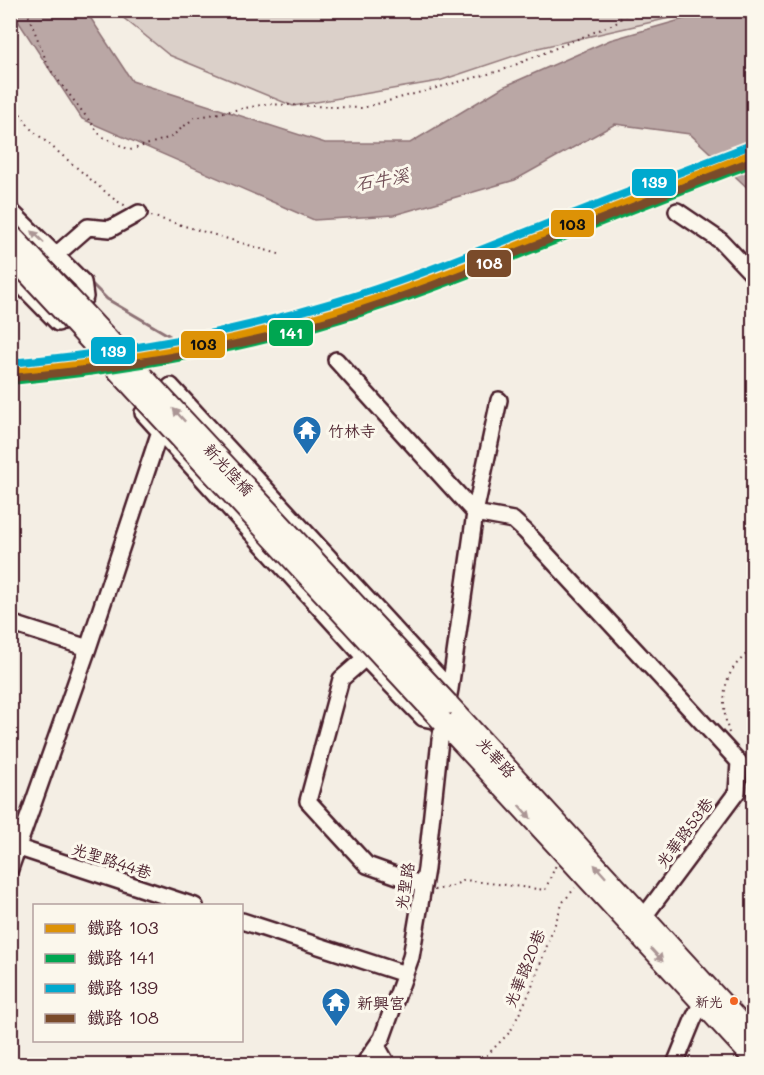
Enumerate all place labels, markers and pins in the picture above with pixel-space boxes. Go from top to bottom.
temple icon: 竹林寺 [291,414,323,456]
place label: 竹林寺 [328,420,376,441]
temple icon: 新興宮 [320,986,352,1028]
place label: 新興宮 [357,992,405,1013]
place label: 新光 [695,992,723,1011]
marker: 新光 [728,995,740,1007]

